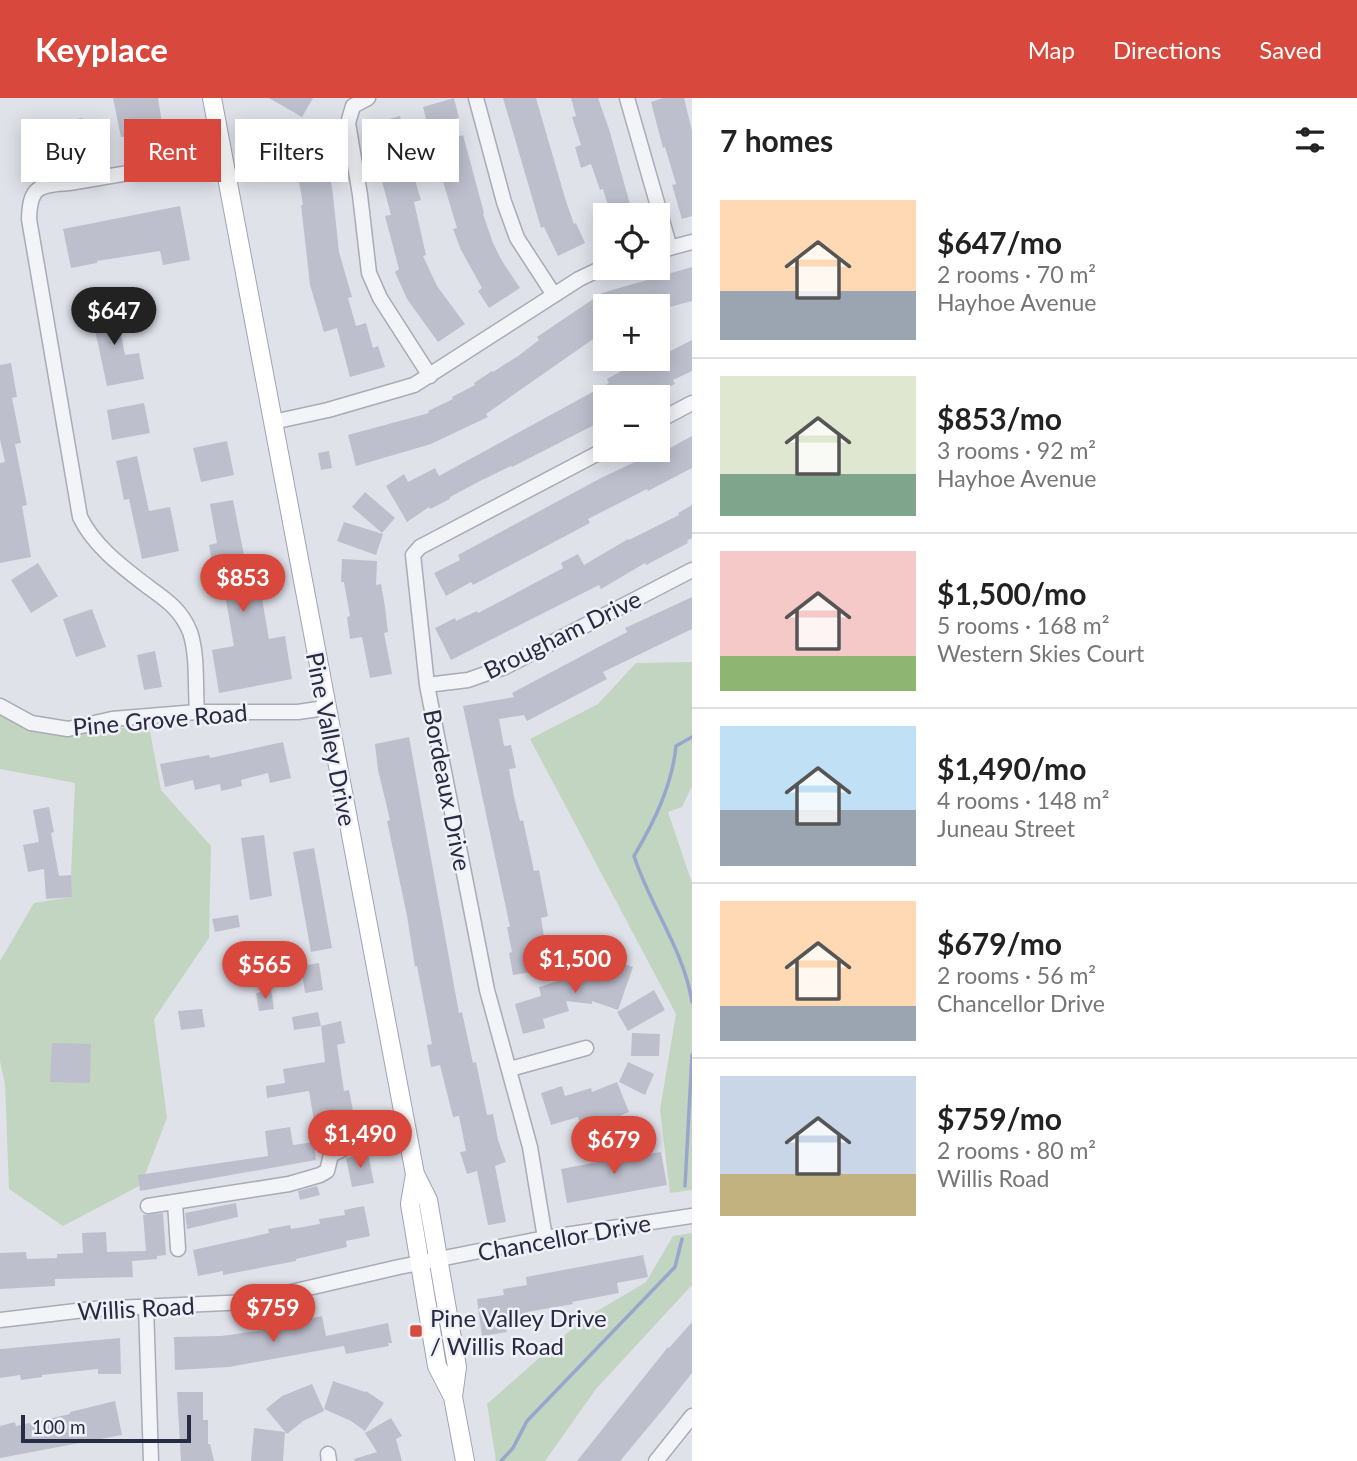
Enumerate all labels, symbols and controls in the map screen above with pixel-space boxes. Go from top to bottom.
text: Keyplace [35,29,168,69]
text: Map [1028,35,1075,64]
text: Directions [1113,35,1221,64]
text: Saved [1259,35,1322,64]
chip: Buy [21,119,110,182]
chip: Rent [124,119,221,182]
chip: Filters [235,119,348,182]
chip: New [362,119,459,182]
icon: filters [1291,121,1329,159]
text: 7 homes [720,122,833,158]
map controls [593,203,670,462]
button: locate [593,203,670,280]
text: $647/mo [937,224,1062,260]
icon: home [776,228,860,312]
text: 2 rooms · 70 m² [937,260,1096,288]
pin: $647 [73,288,155,347]
text: Hayhoe Avenue [937,288,1097,316]
button: + [593,294,670,371]
text: $647 [87,296,141,324]
button: − [593,385,670,462]
text: $853/mo [937,400,1062,436]
icon: home [776,404,860,488]
text: 3 rooms · 92 m² [937,436,1096,464]
text: Hayhoe Avenue [937,464,1097,492]
pin: $853 [202,554,284,614]
text: $853 [216,563,270,591]
text: $1,500/mo [937,575,1086,611]
icon: home [776,579,860,663]
street label: Brougham Drive [479,583,645,685]
text: 5 rooms · 168 m² [937,611,1109,639]
text: Western Skies Court [937,639,1144,667]
street label: Pine Valley Drive [301,650,363,828]
street label: Pine Grove Road [71,697,249,741]
street label: Bordeaux Drive [418,707,478,873]
text: $1,490/mo [937,750,1086,786]
icon: home [776,754,860,838]
text: 4 rooms · 148 m² [937,786,1109,814]
text: Juneau Street [937,814,1075,842]
text: $679/mo [937,925,1062,961]
icon: home [776,929,860,1013]
pin: $1,500 [518,936,632,995]
pin: $565 [224,942,306,1001]
text: $1,500 [539,944,611,972]
text: $565 [238,950,292,978]
text: 2 rooms · 56 m² [937,961,1096,989]
text: Chancellor Drive [937,989,1105,1017]
text: $759/mo [937,1100,1062,1136]
icon: home [776,1104,860,1188]
pin: $1,490 [303,1110,417,1170]
pin: $679 [573,1116,655,1176]
text: $1,490 [324,1119,396,1147]
text: $679 [587,1125,641,1153]
text: 2 rooms · 80 m² [937,1136,1096,1164]
text: Willis Road [937,1164,1050,1192]
street label: Chancellor Drive [475,1208,653,1266]
pin: $759 [232,1284,314,1344]
street label: Willis Road [77,1290,195,1326]
text: $759 [246,1293,300,1321]
place label: Pine Valley Drive / Willis Road [430,1303,607,1360]
marker: Pine Valley Drive / Willis Road [408,1323,424,1339]
scale bar [21,1412,191,1444]
text: 100 m [32,1415,86,1438]

